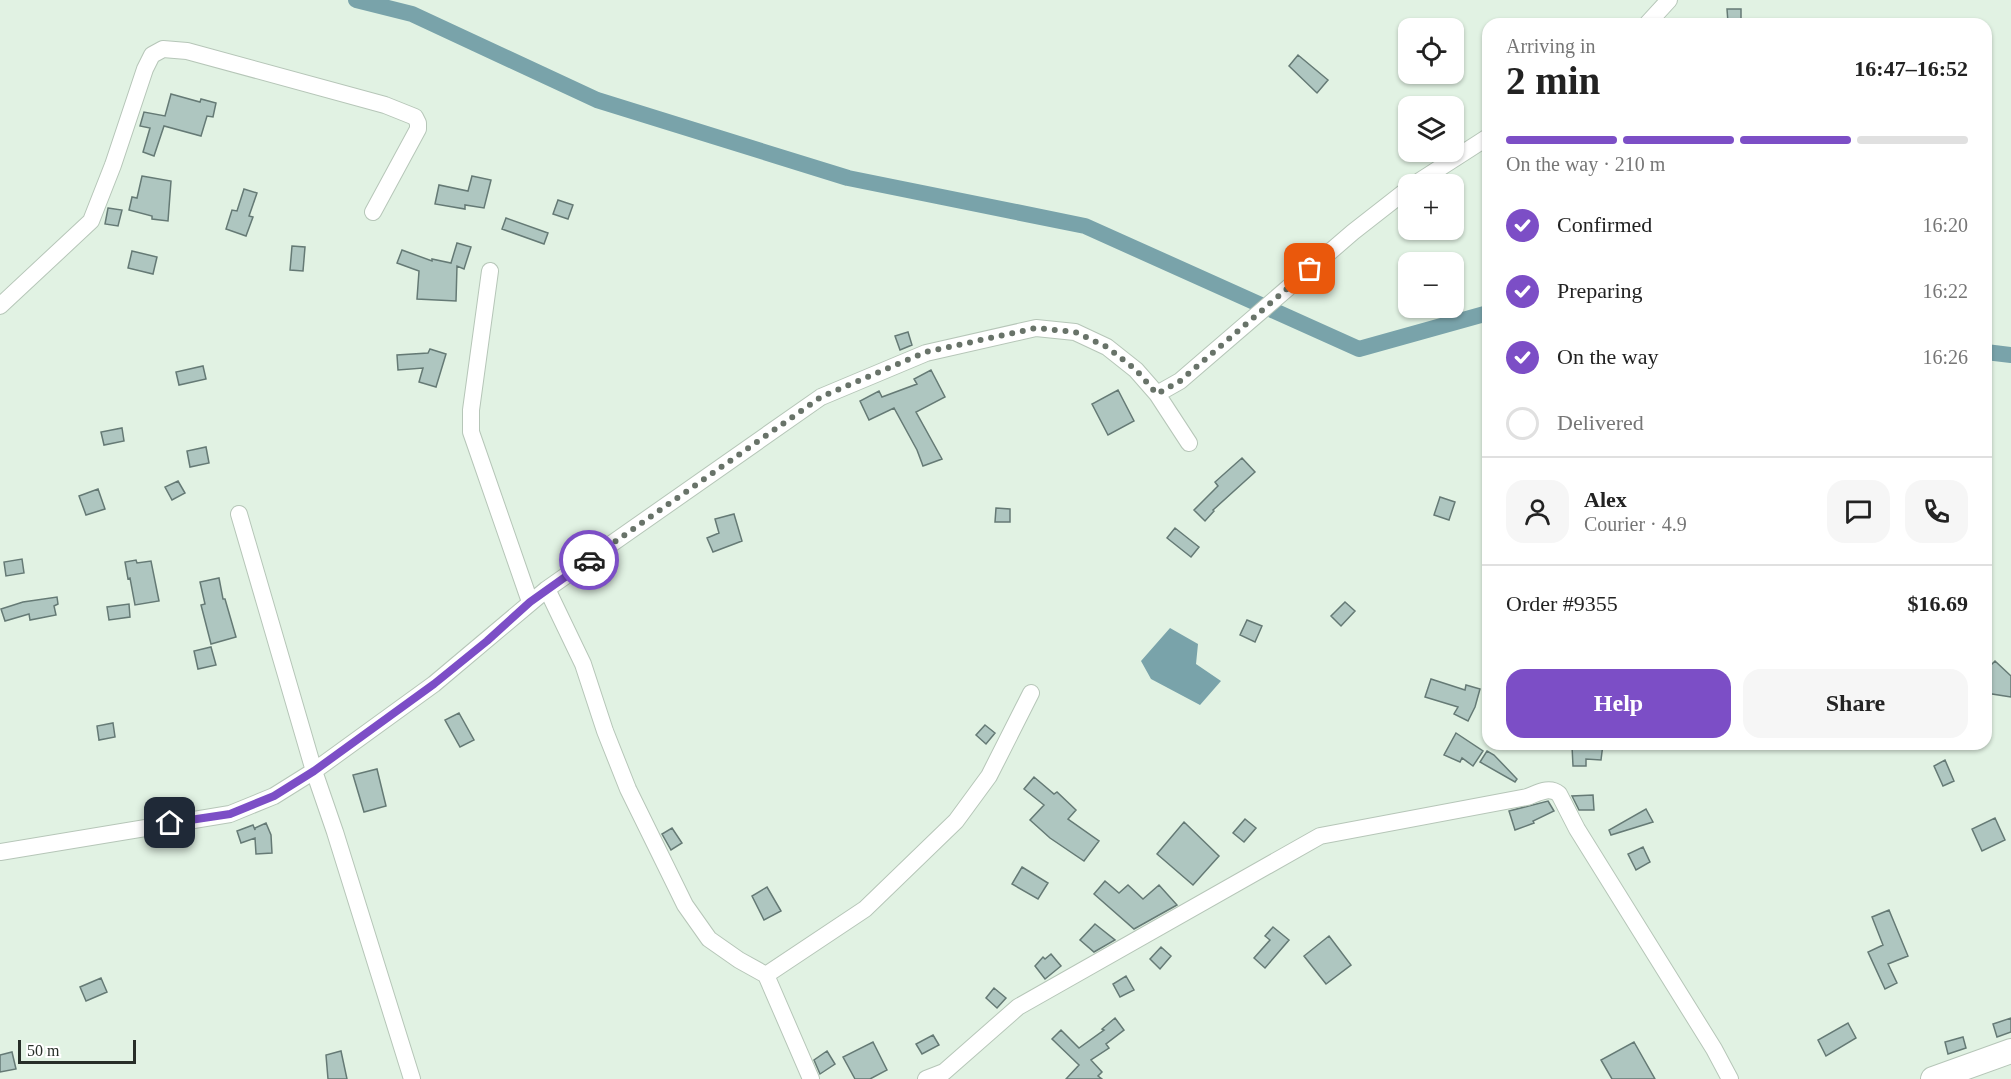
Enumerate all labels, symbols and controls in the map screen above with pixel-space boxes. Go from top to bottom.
map controls [1398,18,1464,318]
button: locate [1398,18,1464,84]
text: Arriving in [1506,35,1595,57]
text: 16:47–16:52 [1854,56,1968,81]
text: 2 min [1506,59,1600,102]
button: layers [1398,96,1464,162]
text: On the way · 210 m [1506,153,1665,175]
button: + [1398,174,1464,240]
icon: check [1506,209,1539,242]
text: Confirmed [1557,212,1652,237]
text: 16:20 [1922,214,1968,236]
pin [1284,243,1335,294]
icon: bag [1293,252,1326,285]
button: − [1398,252,1464,318]
icon: check [1506,275,1539,308]
text: Preparing [1557,278,1643,303]
text: 16:22 [1922,280,1968,302]
icon: check [1506,341,1539,374]
text: On the way [1557,344,1658,369]
text: 16:26 [1922,346,1968,368]
text: Delivered [1557,410,1644,435]
button: person [1506,480,1569,543]
button: chat [1827,480,1890,543]
button: phone [1905,480,1968,543]
text: Alex [1584,487,1627,512]
text: Courier · 4.9 [1584,513,1687,535]
courier [559,530,619,590]
icon: car [573,544,606,577]
text: Order #9355 [1506,591,1618,616]
text: $16.69 [1908,591,1968,616]
button: Help [1506,669,1731,738]
button: Share [1743,669,1968,738]
pin [144,797,195,848]
icon: home [153,806,186,839]
scale bar [18,1037,136,1064]
text: 50 m [27,1042,59,1059]

